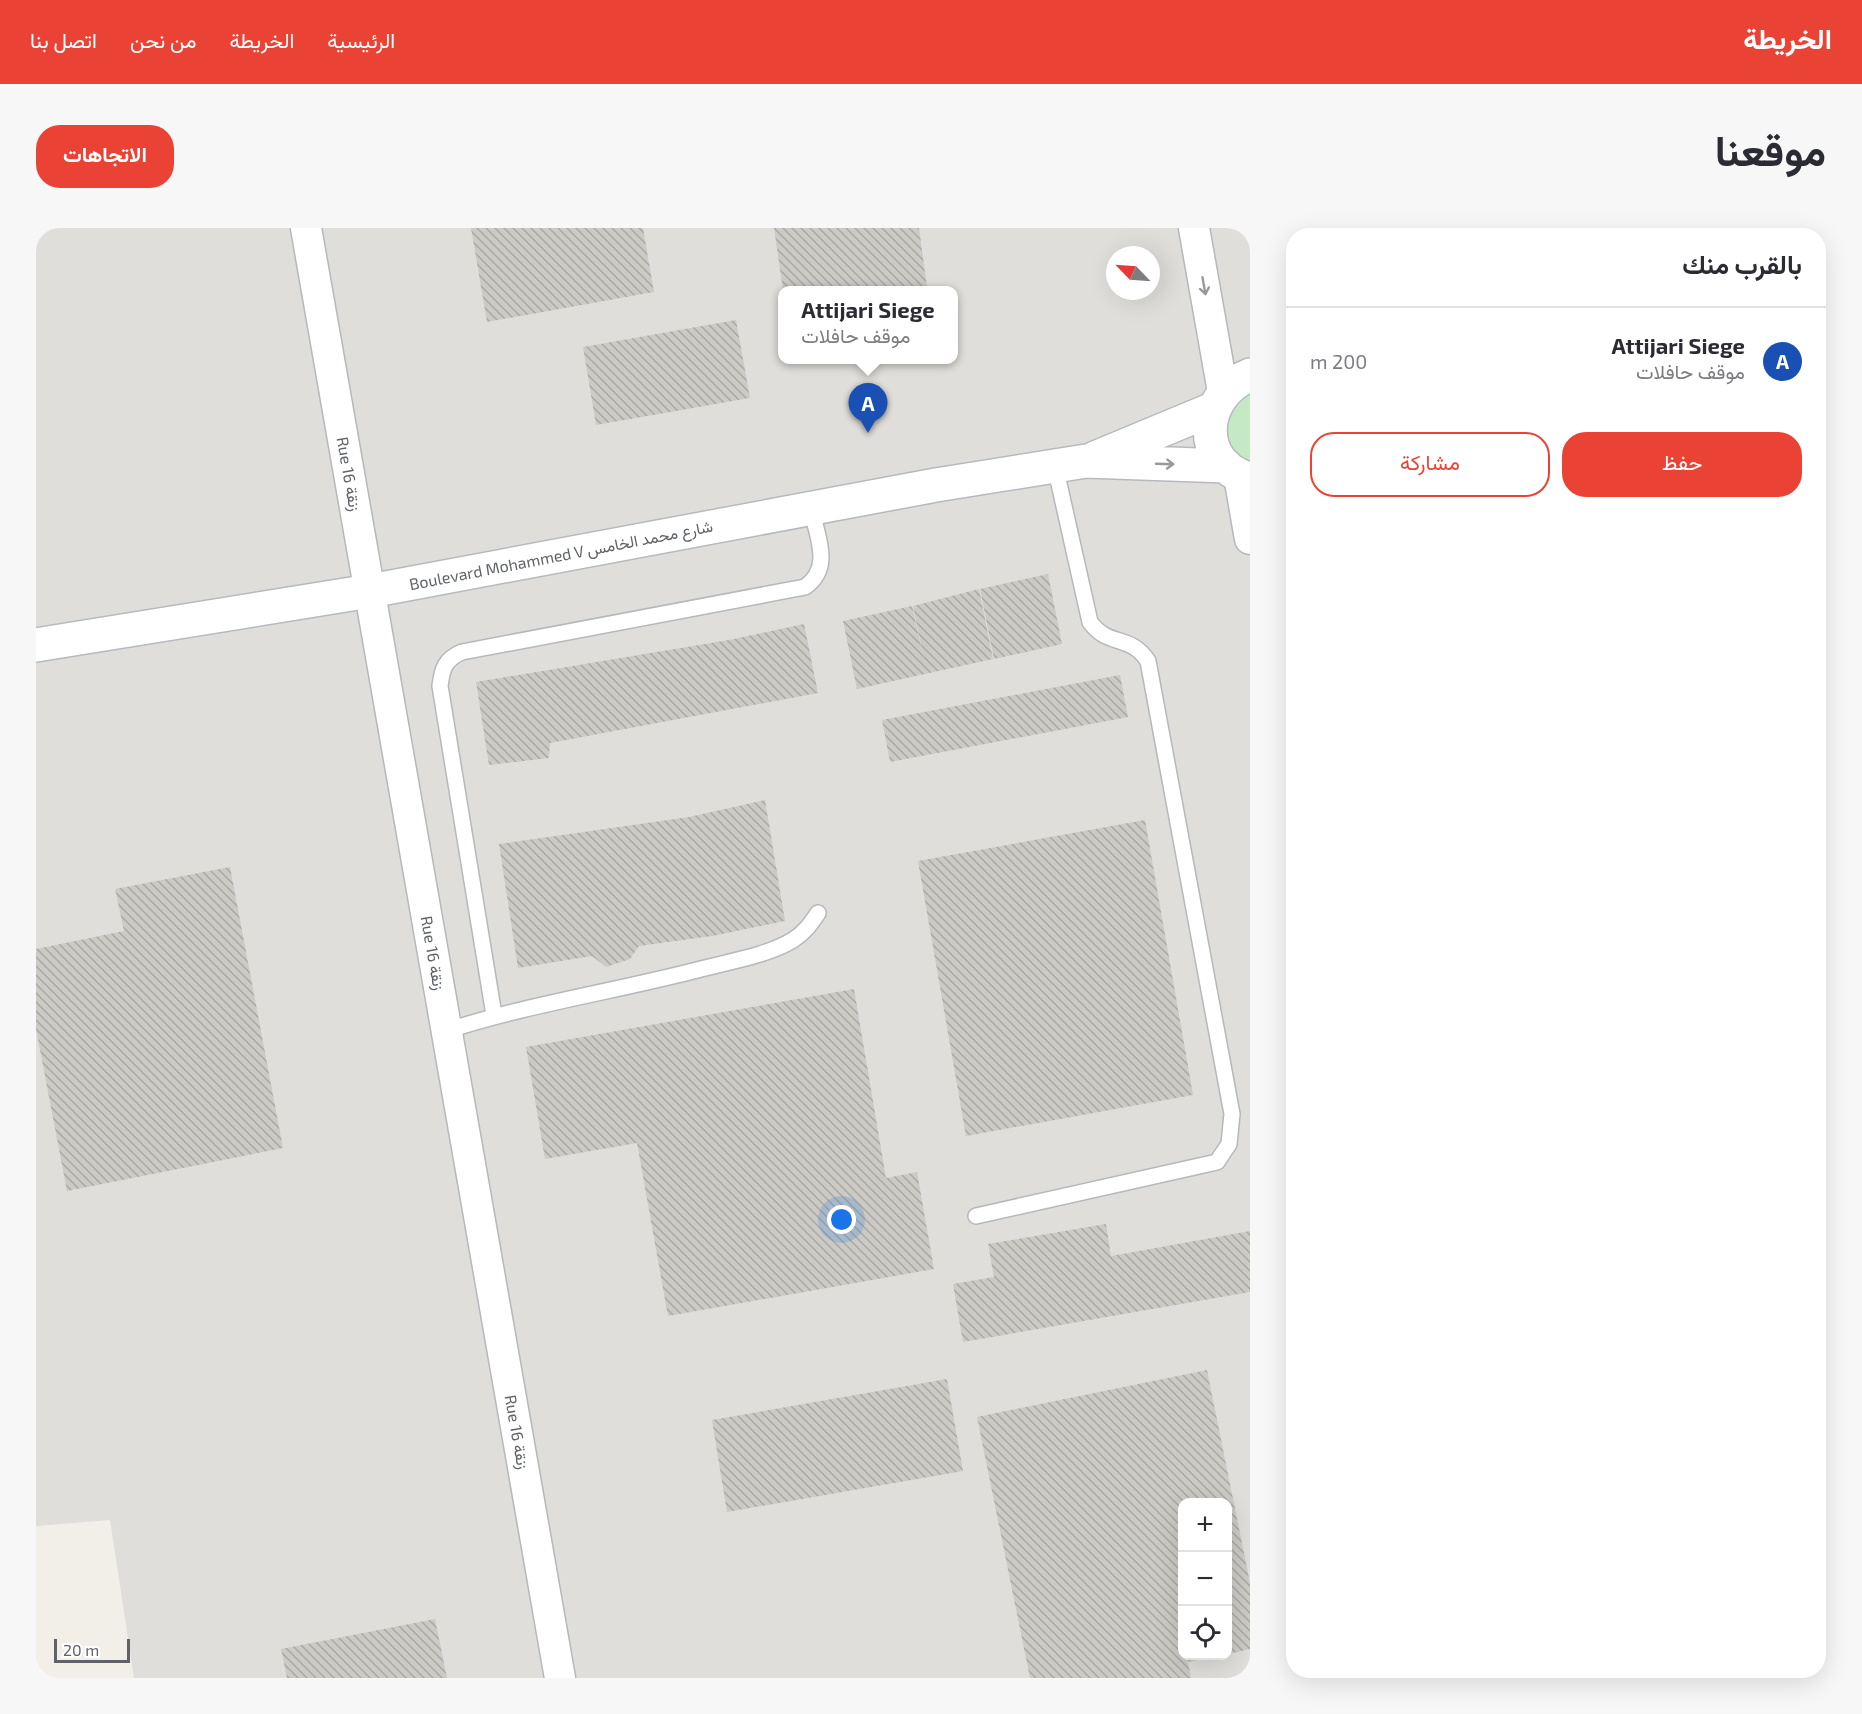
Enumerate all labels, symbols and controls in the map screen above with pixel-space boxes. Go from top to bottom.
text: الخريطة [1743,21,1832,55]
text: اتصل بنا [30,27,97,52]
text: من نحن [130,27,196,52]
text: الخريطة [229,27,294,52]
text: الرئيسية [327,27,395,52]
text: موقعنا [1715,124,1826,174]
button: الاتجاهات [36,125,174,188]
north arrow [1106,246,1160,300]
text: بالقرب منك [1682,248,1802,279]
one-way arrow [1199,275,1210,295]
popup [778,286,958,364]
text: Attijari Siege [801,296,935,322]
text: موقف حافلات [801,323,910,347]
text: Attijari Siege [1612,332,1745,358]
text: 200 m [1310,349,1367,373]
text: A [1776,349,1789,373]
text: موقف حافلات [1636,359,1745,383]
pin: A [848,384,888,433]
button: مشاركة [1310,432,1550,497]
button: حفظ [1562,432,1802,497]
street label: Rue 16 زنقة [332,435,365,513]
one-way arrow [1155,459,1175,470]
street label: Boulevard Mohammed V شارع محمد الخامس [407,516,715,596]
street label: Rue 16 زنقة [416,914,449,992]
your location [827,1205,856,1234]
street label: Rue 16 زنقة [500,1393,533,1471]
map controls [1178,1498,1232,1660]
button: + [1178,1498,1232,1552]
button: − [1178,1552,1232,1606]
button: locate [1178,1606,1232,1660]
scale bar [54,1636,130,1664]
text: 20 m [63,1640,99,1659]

